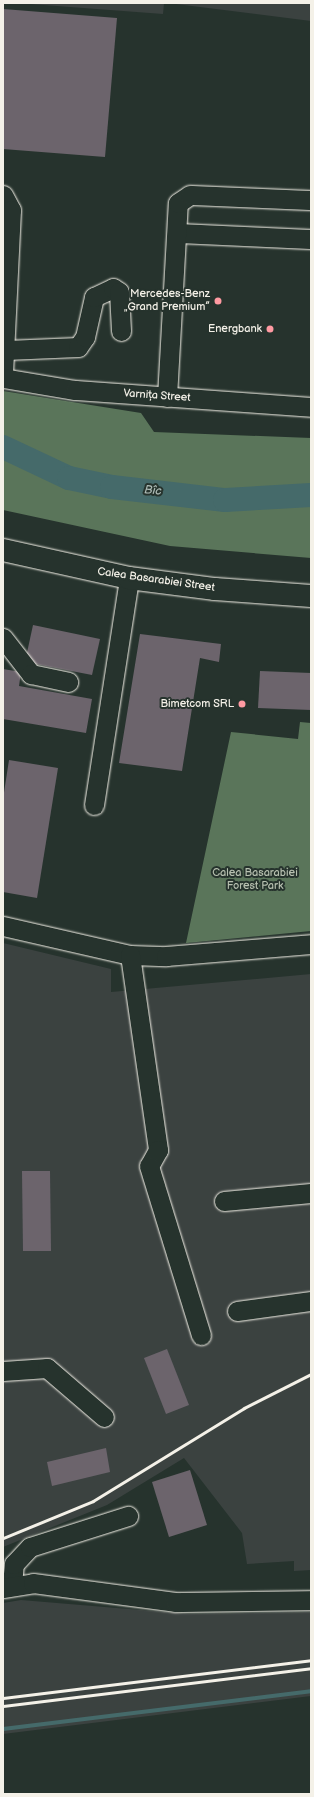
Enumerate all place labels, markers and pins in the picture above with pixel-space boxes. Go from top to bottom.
place label: Mercedes-Benz „Grand Premium” [124,288,210,314]
marker: Mercedes-Benz „Grand Premium” [213,296,223,306]
place label: Energbank [208,322,262,336]
marker: Energbank [265,324,275,334]
place label: Bimetcom SRL [160,697,234,711]
marker: Bimetcom SRL [237,699,247,709]

